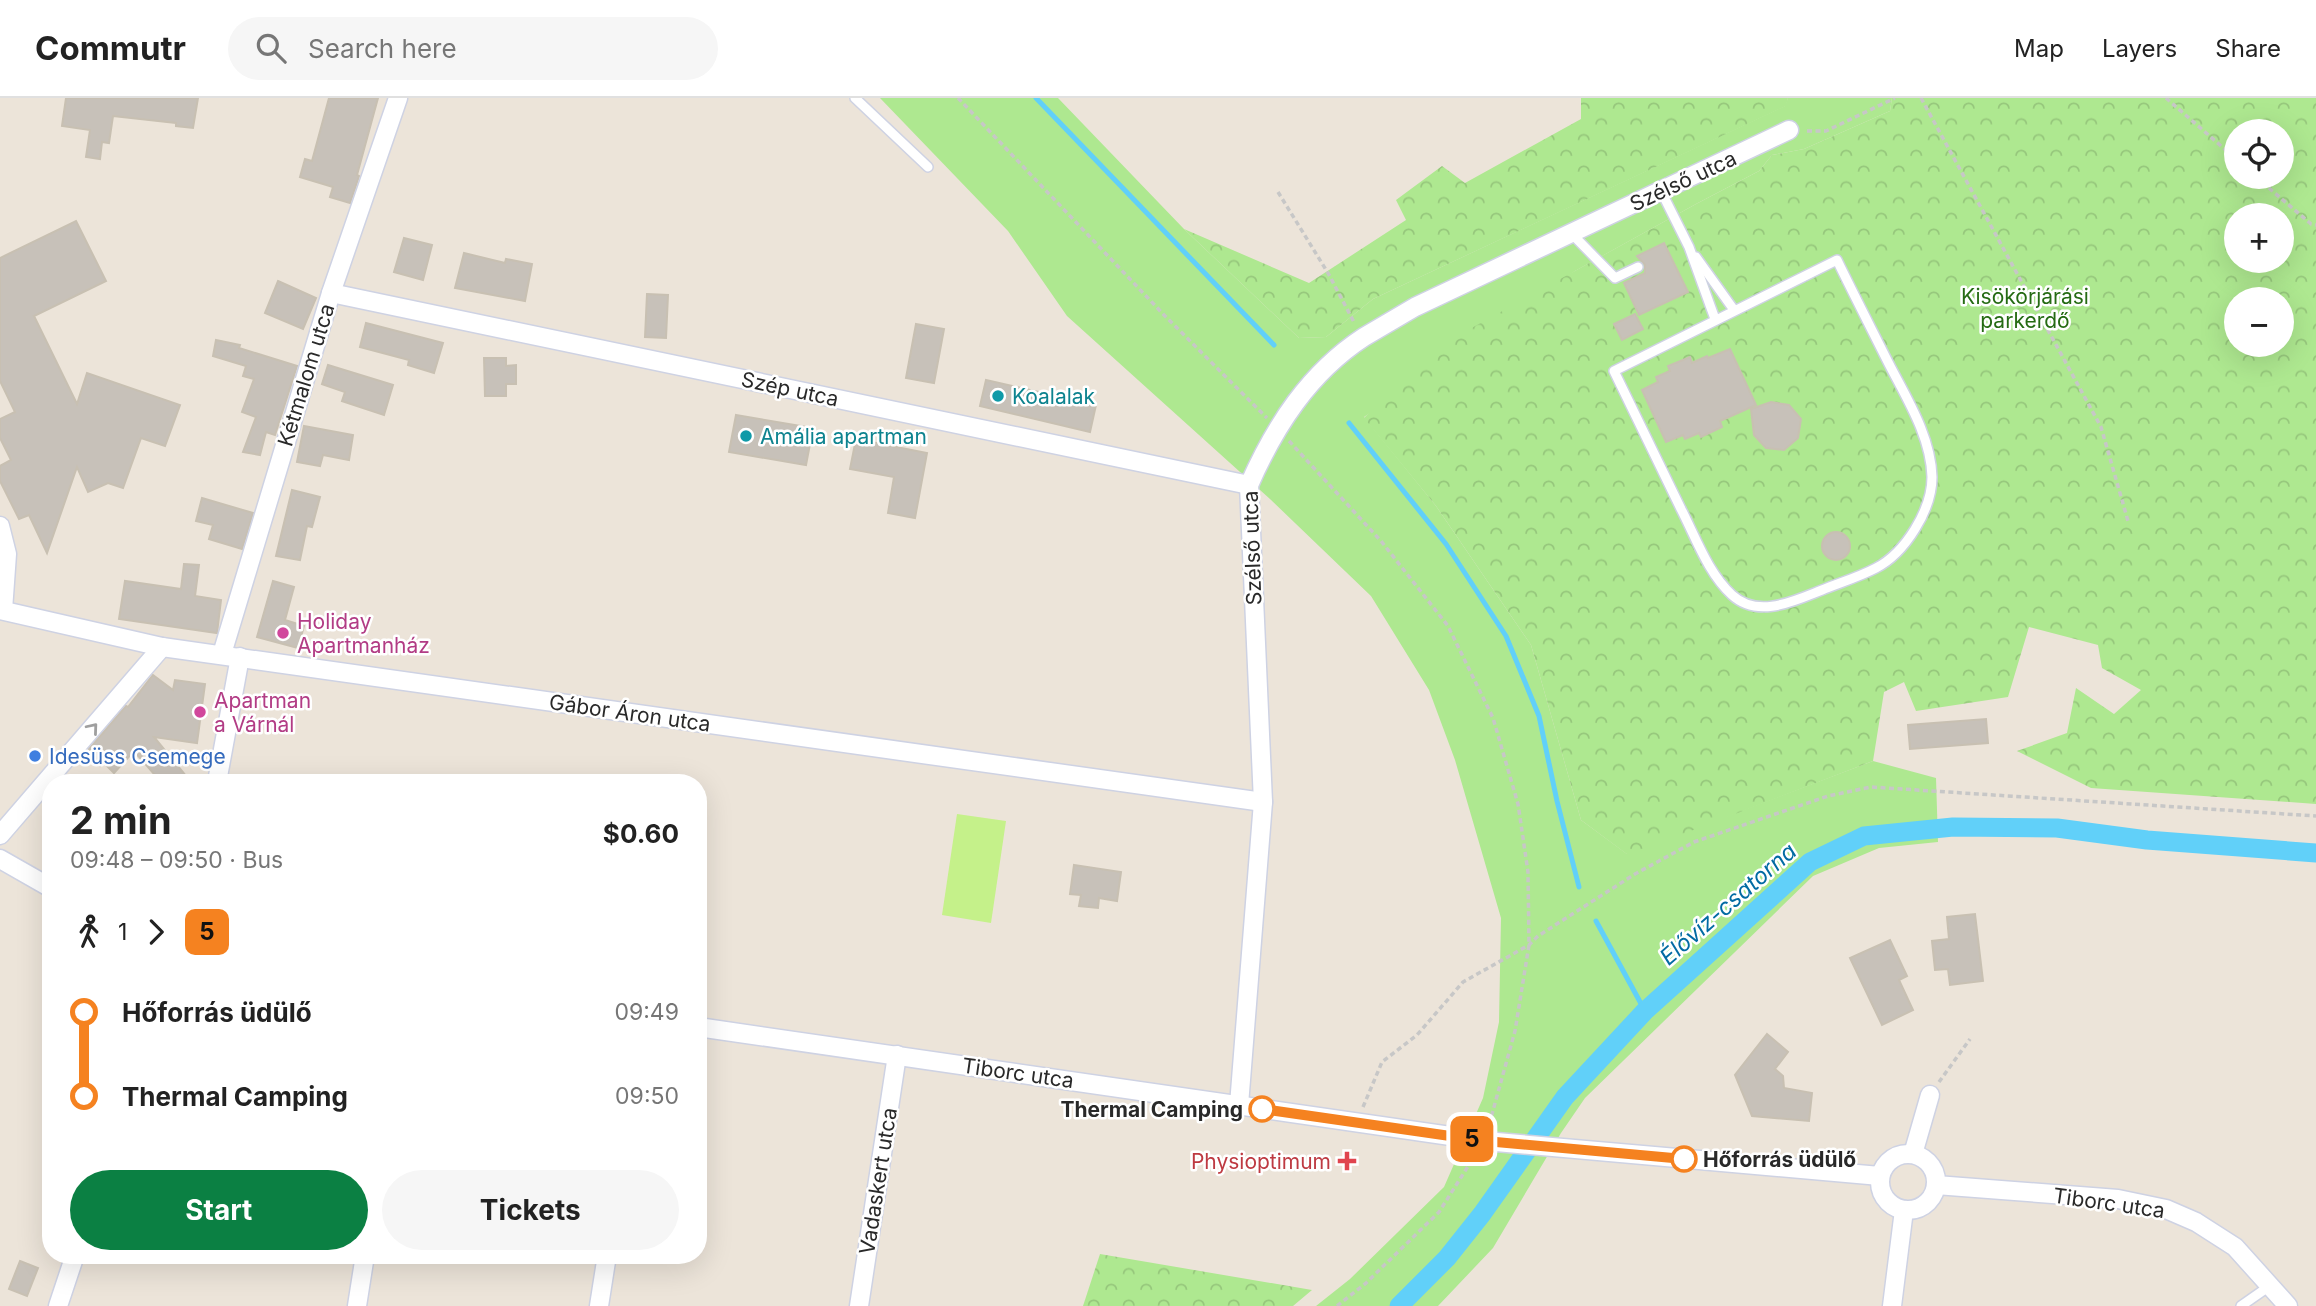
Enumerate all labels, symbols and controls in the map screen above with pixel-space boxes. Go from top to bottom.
search box [228,17,718,80]
text: Commutr [35,28,186,68]
icon: search [252,29,290,67]
text: Search here [308,33,457,64]
text: Map [2014,34,2064,63]
text: Layers [2102,34,2177,63]
text: Share [2215,34,2281,63]
map controls [2224,119,2294,357]
button: locate [2224,119,2294,189]
street label: Szélső utca [1626,145,1740,217]
button: + [2224,203,2294,273]
park label: Kisökörjárási parkerdő [1961,284,2089,333]
button: − [2224,287,2294,357]
street label: Kétmalom utca [272,301,340,449]
street label: Szép utca [739,366,841,412]
place label: Koalalak [1012,384,1096,409]
marker: Koalalak [990,388,1006,404]
place label: Amália apartman [760,424,927,449]
marker: Amália apartman [738,428,754,444]
street label: Szélső utca [1238,490,1266,606]
place label: Holiday Apartmanház [297,609,430,658]
marker: Holiday Apartmanház [275,625,291,641]
place label: Apartman a Várnál [214,688,311,737]
street label: Gábor Áron utca [548,688,712,737]
marker: Apartman a Várnál [192,704,208,720]
one-way arrow [85,723,97,736]
place label: Idesüss Csemege [49,744,226,769]
marker: Idesüss Csemege [27,748,43,764]
text: 2 min [70,797,172,843]
text: $0.60 [603,818,679,849]
water label: Élővíz-csatorna [1654,837,1802,971]
text: 09:48 – 09:50 · Bus [70,846,283,874]
icon: walk [70,913,108,951]
icon: forward [137,913,175,951]
text: 5 [199,917,215,946]
text: 1 [118,918,127,946]
text: Hőforrás üdülő [122,997,312,1028]
text: 09:49 [614,998,679,1026]
street label: Tiborc utca [960,1053,1076,1093]
text: Thermal Camping [122,1081,348,1112]
text: 09:50 [615,1082,679,1110]
marker: Thermal Camping [1249,1096,1275,1122]
place label: Thermal Camping [1061,1097,1243,1122]
street label: Vadaskert utca [854,1106,902,1256]
line badge: 5 [1449,1116,1495,1162]
text: 5 [1464,1124,1480,1153]
marker: Hőforrás üdülő [1671,1146,1697,1172]
place label: Hőforrás üdülő [1703,1147,1856,1172]
place label: Physioptimum [1191,1149,1331,1174]
marker: Physioptimum [1337,1151,1357,1171]
button: Start [70,1170,368,1250]
button: Tickets [382,1170,679,1250]
street label: Tiborc utca [2051,1183,2167,1223]

